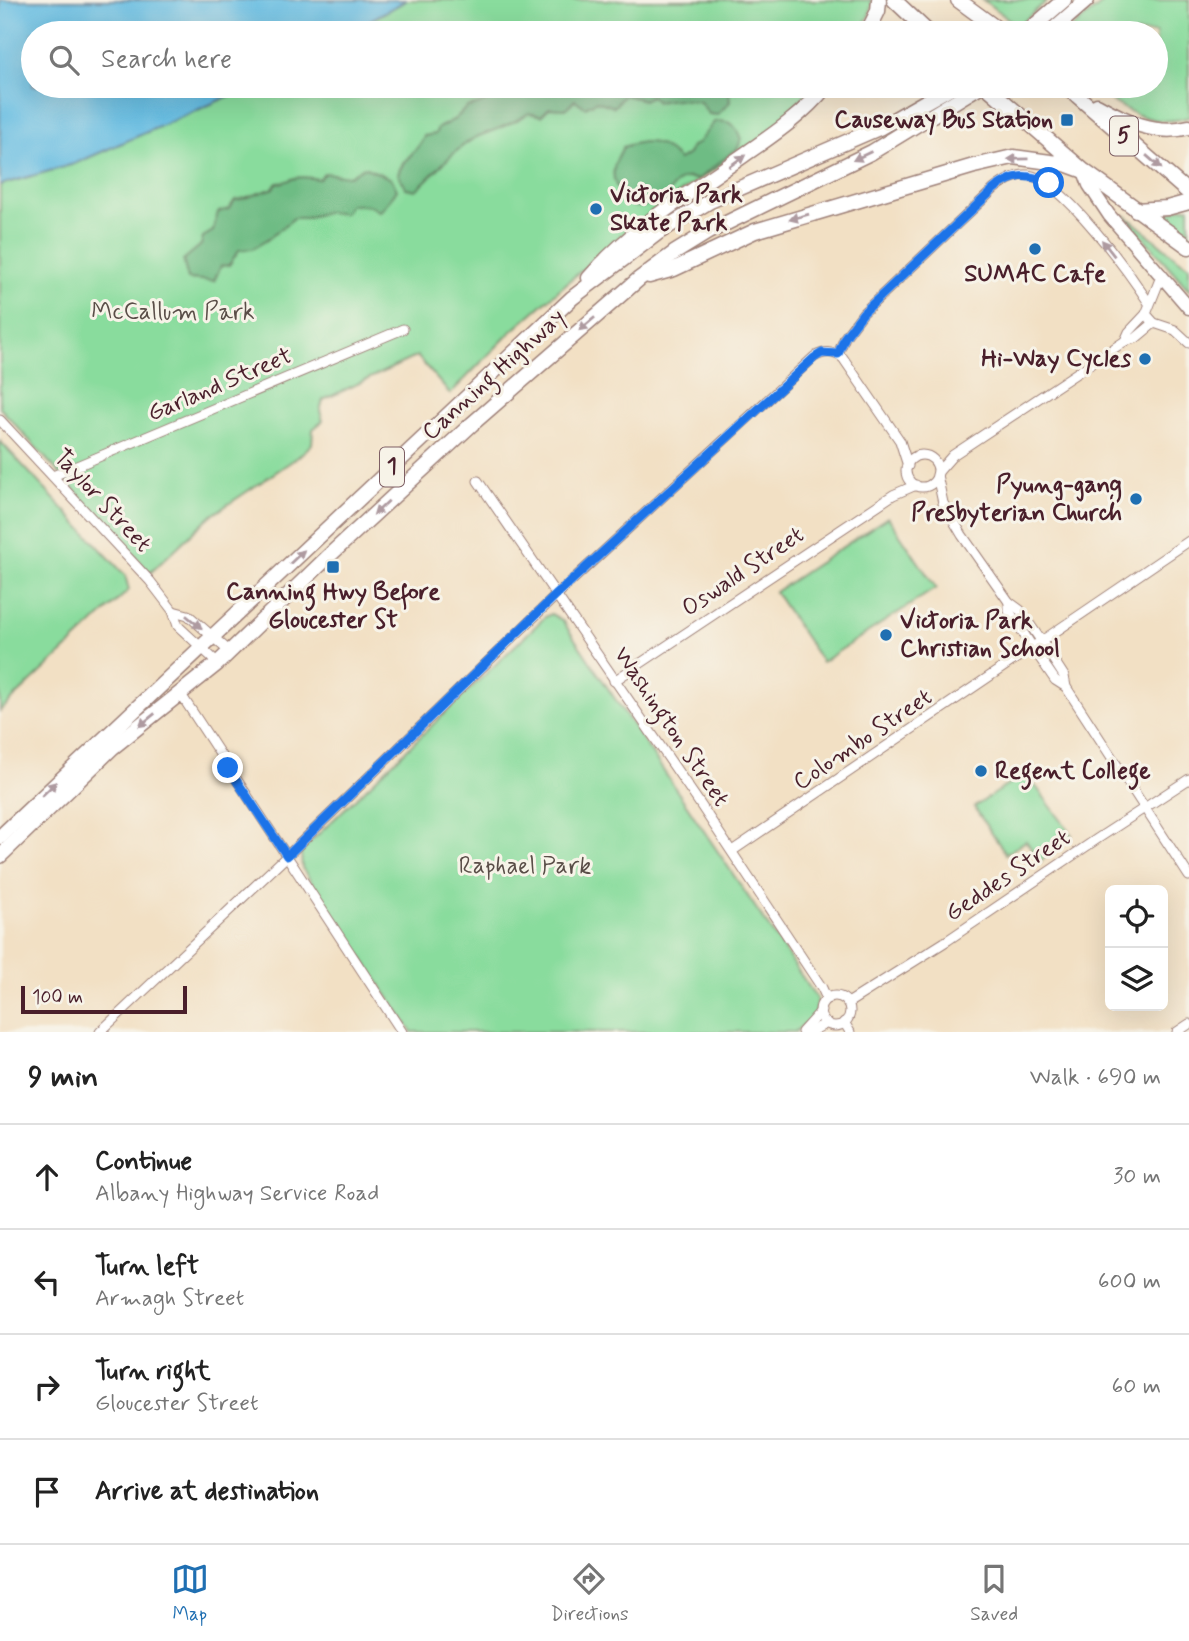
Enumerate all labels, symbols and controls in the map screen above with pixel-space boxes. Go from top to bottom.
search box [21,21,1168,98]
icon: search [45,41,83,79]
text: Search here [101,43,232,77]
place label: Causeway Bus Station [834,105,1053,136]
marker: Causeway Bus Station [1059,112,1075,128]
road number: 5 [1110,116,1138,155]
one-way arrow [852,151,872,162]
one-way arrow [1007,153,1029,164]
one-way arrow [728,154,746,168]
one-way arrow [1146,154,1163,169]
route start [1033,167,1064,198]
place label: Victoria Park Skate Park [610,180,743,239]
marker: Victoria Park Skate Park [588,201,604,217]
one-way arrow [788,213,809,223]
one-way arrow [1101,239,1116,257]
marker: SUMAC Cafe [1027,241,1043,257]
place label: SUMAC Cafe [964,259,1106,290]
park label: McCallum Park [91,297,255,328]
street label: Canning Highway [416,302,574,450]
one-way arrow [578,316,595,331]
street label: Garland Street [143,341,297,429]
place label: Hi-Way Cycles [981,344,1131,375]
marker: Hi-Way Cycles [1137,351,1153,367]
street label: Taylor Street [46,443,158,559]
road number: 1 [380,447,404,486]
place label: Pyung-gang Presbyterian Church [911,470,1122,529]
marker: Pyung-gang Presbyterian Church [1128,491,1144,507]
one-way arrow [372,500,390,516]
street label: Oswald Street [676,520,810,624]
one-way arrow [289,548,306,565]
marker: Canning Hwy Before Gloucester St [325,559,341,575]
place label: Canning Hwy Before Gloucester St [226,577,440,636]
place label: Victoria Park Christian School [900,606,1060,665]
one-way arrow [185,614,203,630]
marker: Victoria Park Christian School [878,627,894,643]
street label: Washington Street [604,641,736,815]
street label: Colombo Street [788,682,938,798]
one-way arrow [138,712,155,727]
route end [212,752,243,783]
place label: Regent College [995,756,1151,790]
marker: Regent College [973,763,989,779]
one-way arrow [40,782,57,798]
street label: Geddes Street [939,823,1077,929]
park label: Raphael Park [459,851,591,882]
map controls [1105,885,1168,1011]
button: locate [1105,885,1168,948]
button: layers [1105,948,1168,1011]
scale bar [21,983,187,1015]
text: 100 m [32,985,83,1010]
text: 9 min [28,1058,98,1097]
text: Walk · 690 m [1030,1063,1161,1093]
text: Continue [95,1145,192,1179]
icon: ahead [28,1158,66,1196]
text: 30 m [1113,1162,1161,1192]
text: Albany Highway Service Road [95,1179,379,1209]
text: Turn left [95,1250,199,1284]
icon: left [28,1263,66,1301]
text: 600 m [1098,1267,1161,1297]
text: Armagh Street [95,1284,244,1314]
text: Turn right [95,1355,211,1389]
icon: right [28,1368,66,1406]
text: 60 m [1112,1372,1161,1402]
text: Gloucester Street [95,1389,258,1419]
icon: arrive [28,1473,66,1511]
text: Arrive at destination [95,1475,319,1509]
tab: Map [171,1560,209,1627]
tab: Directions [550,1560,629,1627]
tab: Saved [970,1560,1018,1627]

